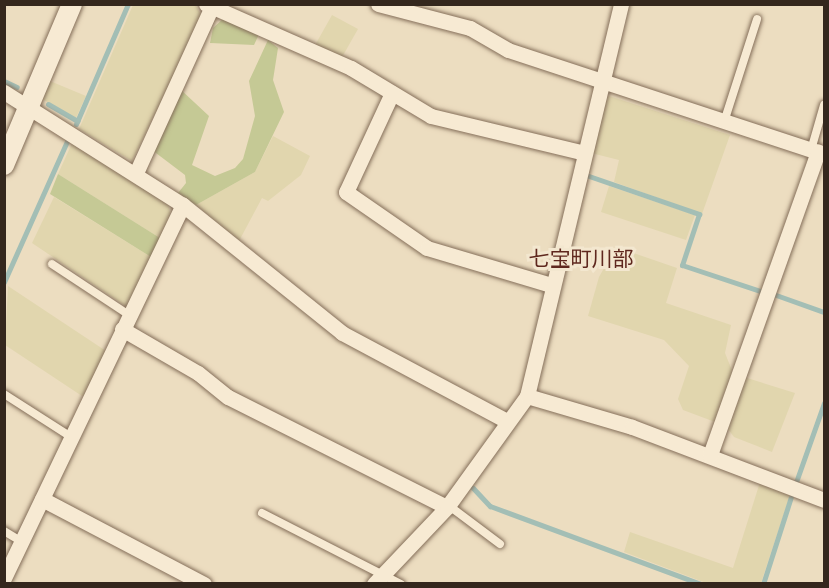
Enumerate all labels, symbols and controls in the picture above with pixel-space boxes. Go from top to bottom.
district label: 七宝町川部 [529,244,633,270]

